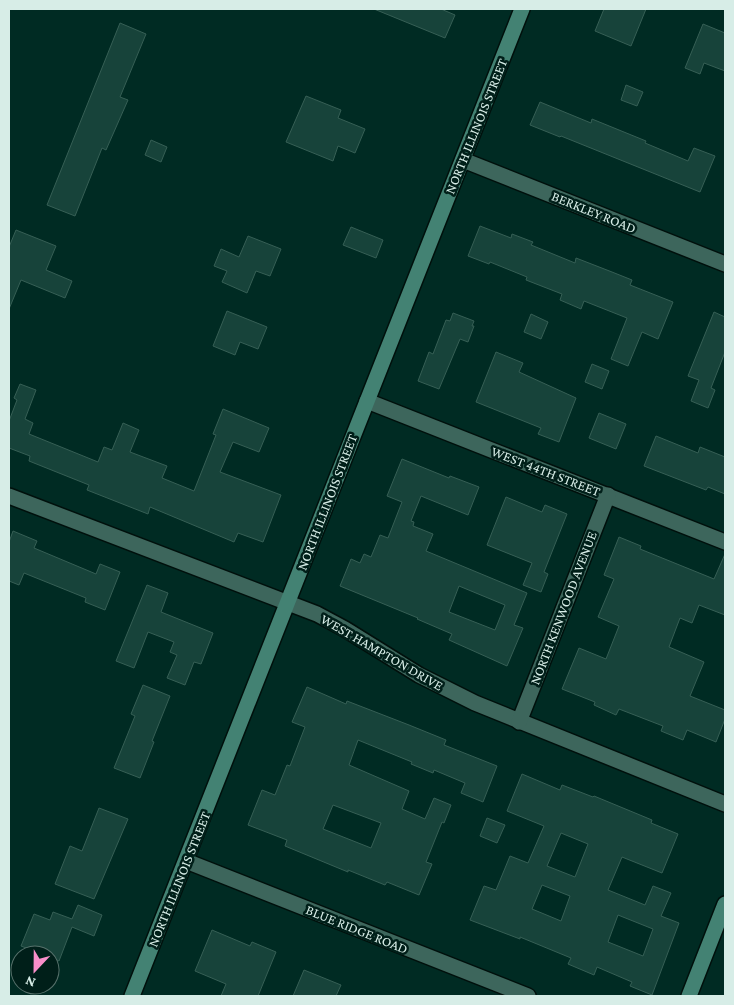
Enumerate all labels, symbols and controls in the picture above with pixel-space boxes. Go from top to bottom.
street label: NORTH ILLINOIS STREET [442,56,511,196]
street label: BERKLEY ROAD [549,188,639,236]
street label: NORTH ILLINOIS STREET [294,431,361,572]
street label: WEST 44TH STREET [489,443,603,499]
street label: NORTH KENWOOD AVENUE [526,529,600,687]
street label: WEST HAMPTON DRIVE [318,610,446,694]
street label: NORTH ILLINOIS STREET [145,809,214,949]
street label: BLUE RIDGE ROAD [304,901,410,957]
north arrow [10,945,60,995]
text: N [22,973,38,991]

